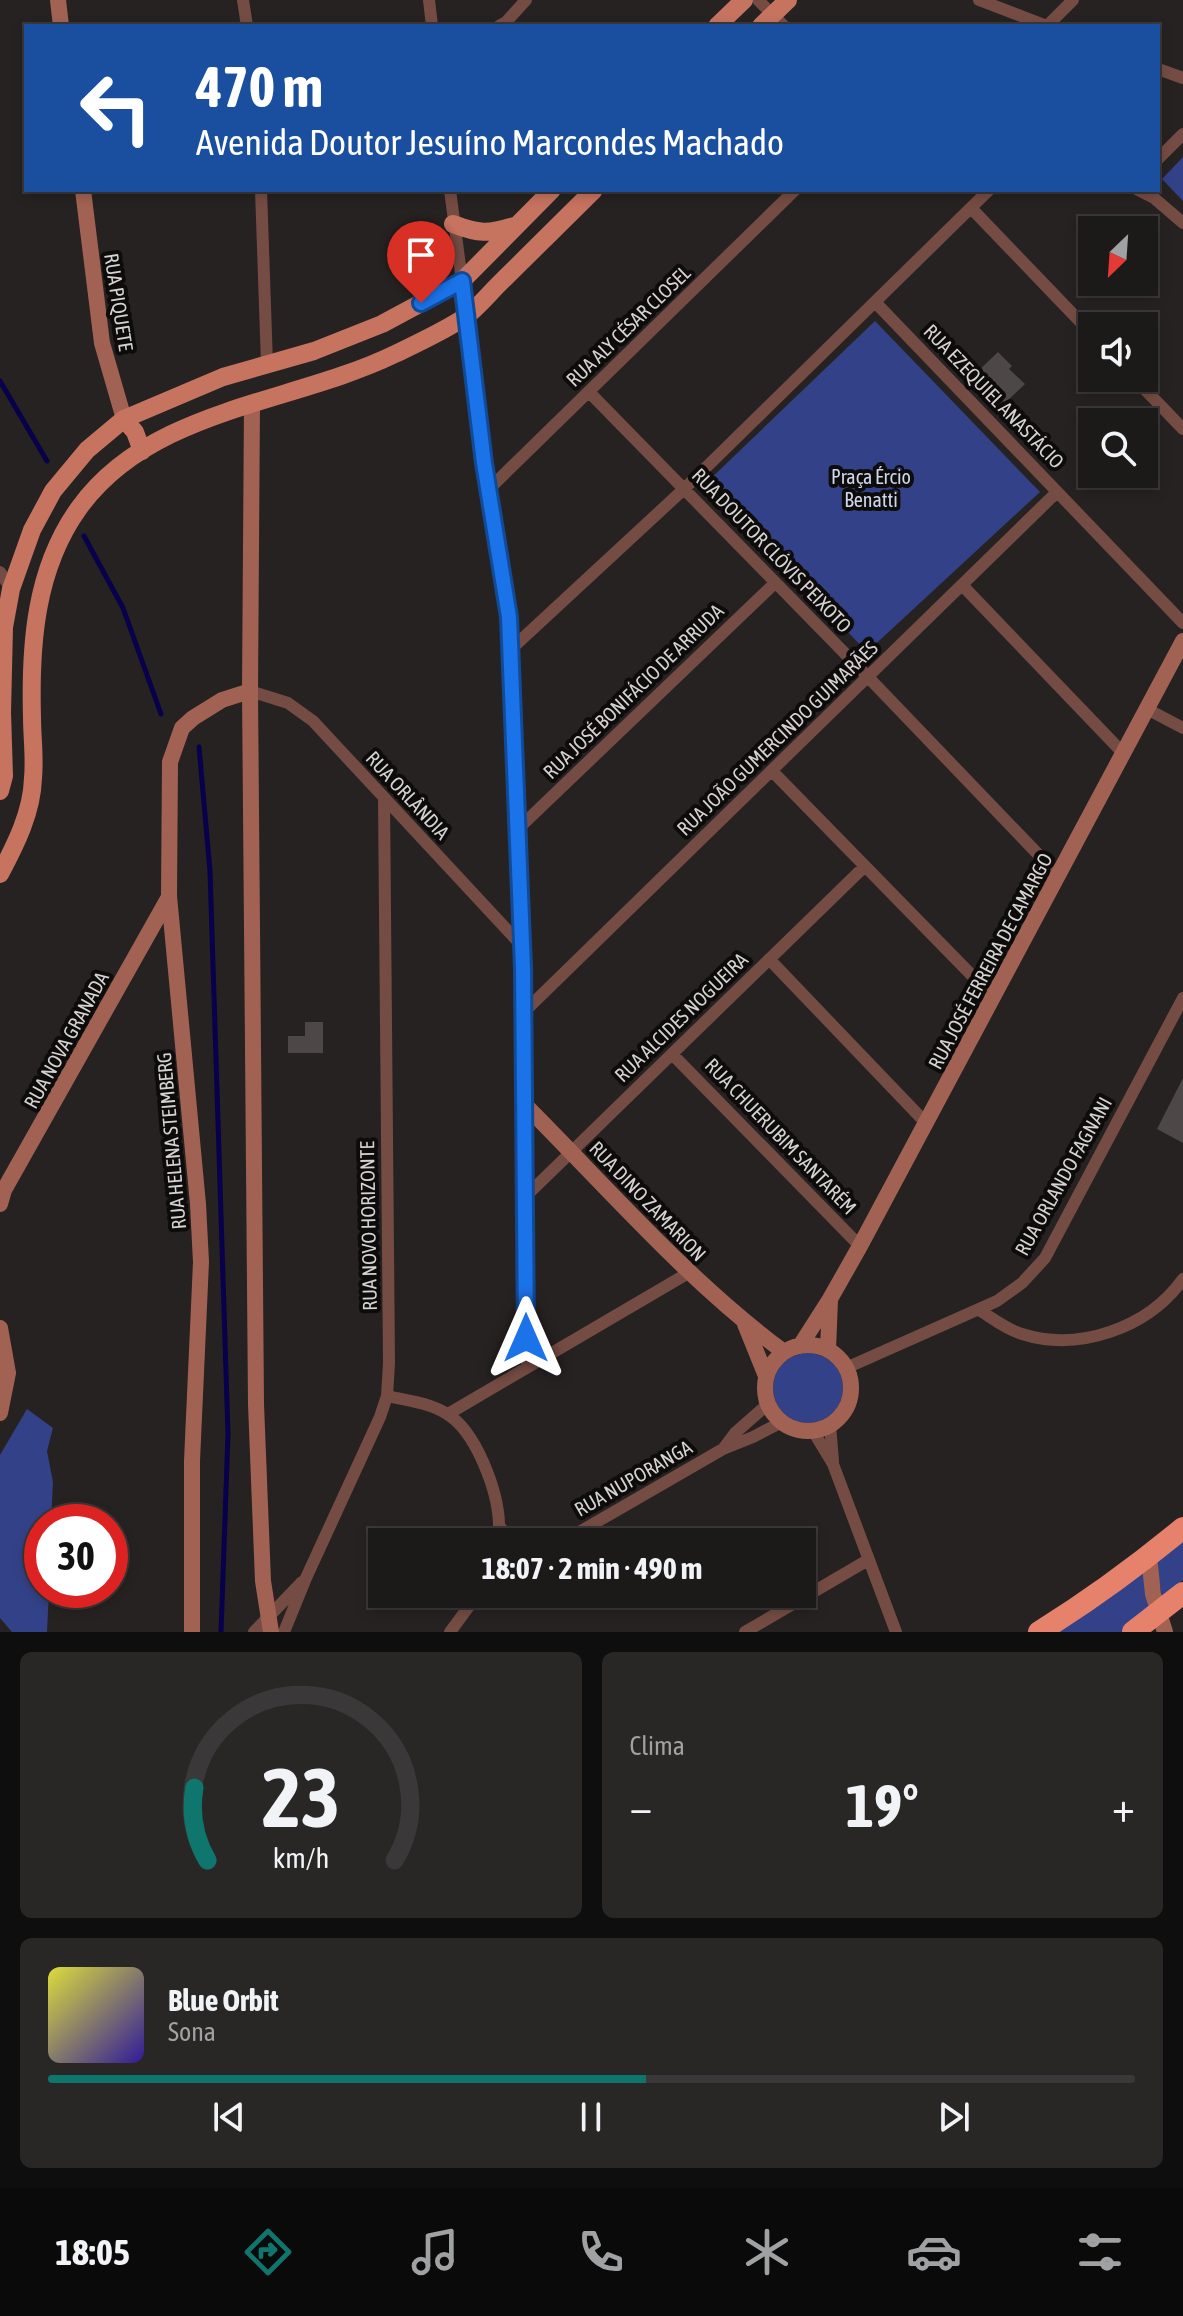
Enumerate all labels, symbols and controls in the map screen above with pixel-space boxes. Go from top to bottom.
text: 470 m [196,55,323,119]
icon: left [64,56,168,160]
text: Avenida Doutor Jesuíno Marcondes Machado [196,121,784,163]
north arrow [1078,216,1158,296]
map controls [1078,216,1158,488]
pin [387,221,455,303]
icon: arrive [399,233,443,277]
street label: RUA PIQUETE [100,252,138,353]
street label: RUA ALY CÉSAR CLOSEL [561,261,695,391]
button: sound [1078,312,1158,392]
street label: RUA EZEQUIEL ANASTÁCIO [919,319,1069,473]
button: search [1078,408,1158,488]
street label: RUA DOUTOR CLÓVIS PEIXOTO [688,463,856,637]
park label: Praça Ércio Benatti [831,465,911,511]
street label: RUA JOSÉ BONIFÁCIO DE ARRUDA [538,599,728,783]
street label: RUA JOÃO GUMERCINDO GUIMARÃES [672,636,882,840]
street label: RUA ORLÂNDIA [362,746,455,844]
street label: RUA JOSÉ FERREIRA DE CAMARGO [923,849,1057,1073]
street label: RUA ALCIDES NOGUEIRA [610,948,752,1086]
street label: RUA NOVA GRANADA [19,968,113,1112]
street label: RUA HELENA STEIMBERG [152,1051,190,1231]
street label: RUA CHUERUBIM SANTARÉM [701,1053,861,1219]
street label: RUA ORLANDO FAGNANI [1010,1093,1116,1259]
street label: RUA DINO ZAMARION [585,1136,711,1266]
street label: RUA NOVO HORIZONTE [355,1140,381,1311]
position arrow [484,1296,568,1380]
street label: RUA NUPORANGA [570,1435,696,1521]
speed limit sign: 30 [24,1504,128,1608]
text: 18:07 · 2 min · 490 m [482,1551,702,1585]
text: Clima [630,1731,685,1761]
text: 23 [262,1749,340,1845]
text: 19° [846,1771,919,1840]
text: − [630,1781,652,1831]
text: + [1112,1781,1135,1831]
text: km/h [272,1841,329,1874]
text: Blue Orbit [168,1983,279,2017]
text: Sona [168,2017,216,2047]
icon: previous [207,2095,251,2139]
icon: pause [569,2095,613,2139]
icon: next [932,2095,976,2139]
icon: directions [240,2224,296,2280]
icon: music [407,2224,463,2280]
icon: phone [573,2224,629,2280]
icon: climate [739,2224,795,2280]
icon: car [906,2224,962,2280]
icon: filters [1072,2224,1128,2280]
text: 18:05 [55,2231,130,2273]

